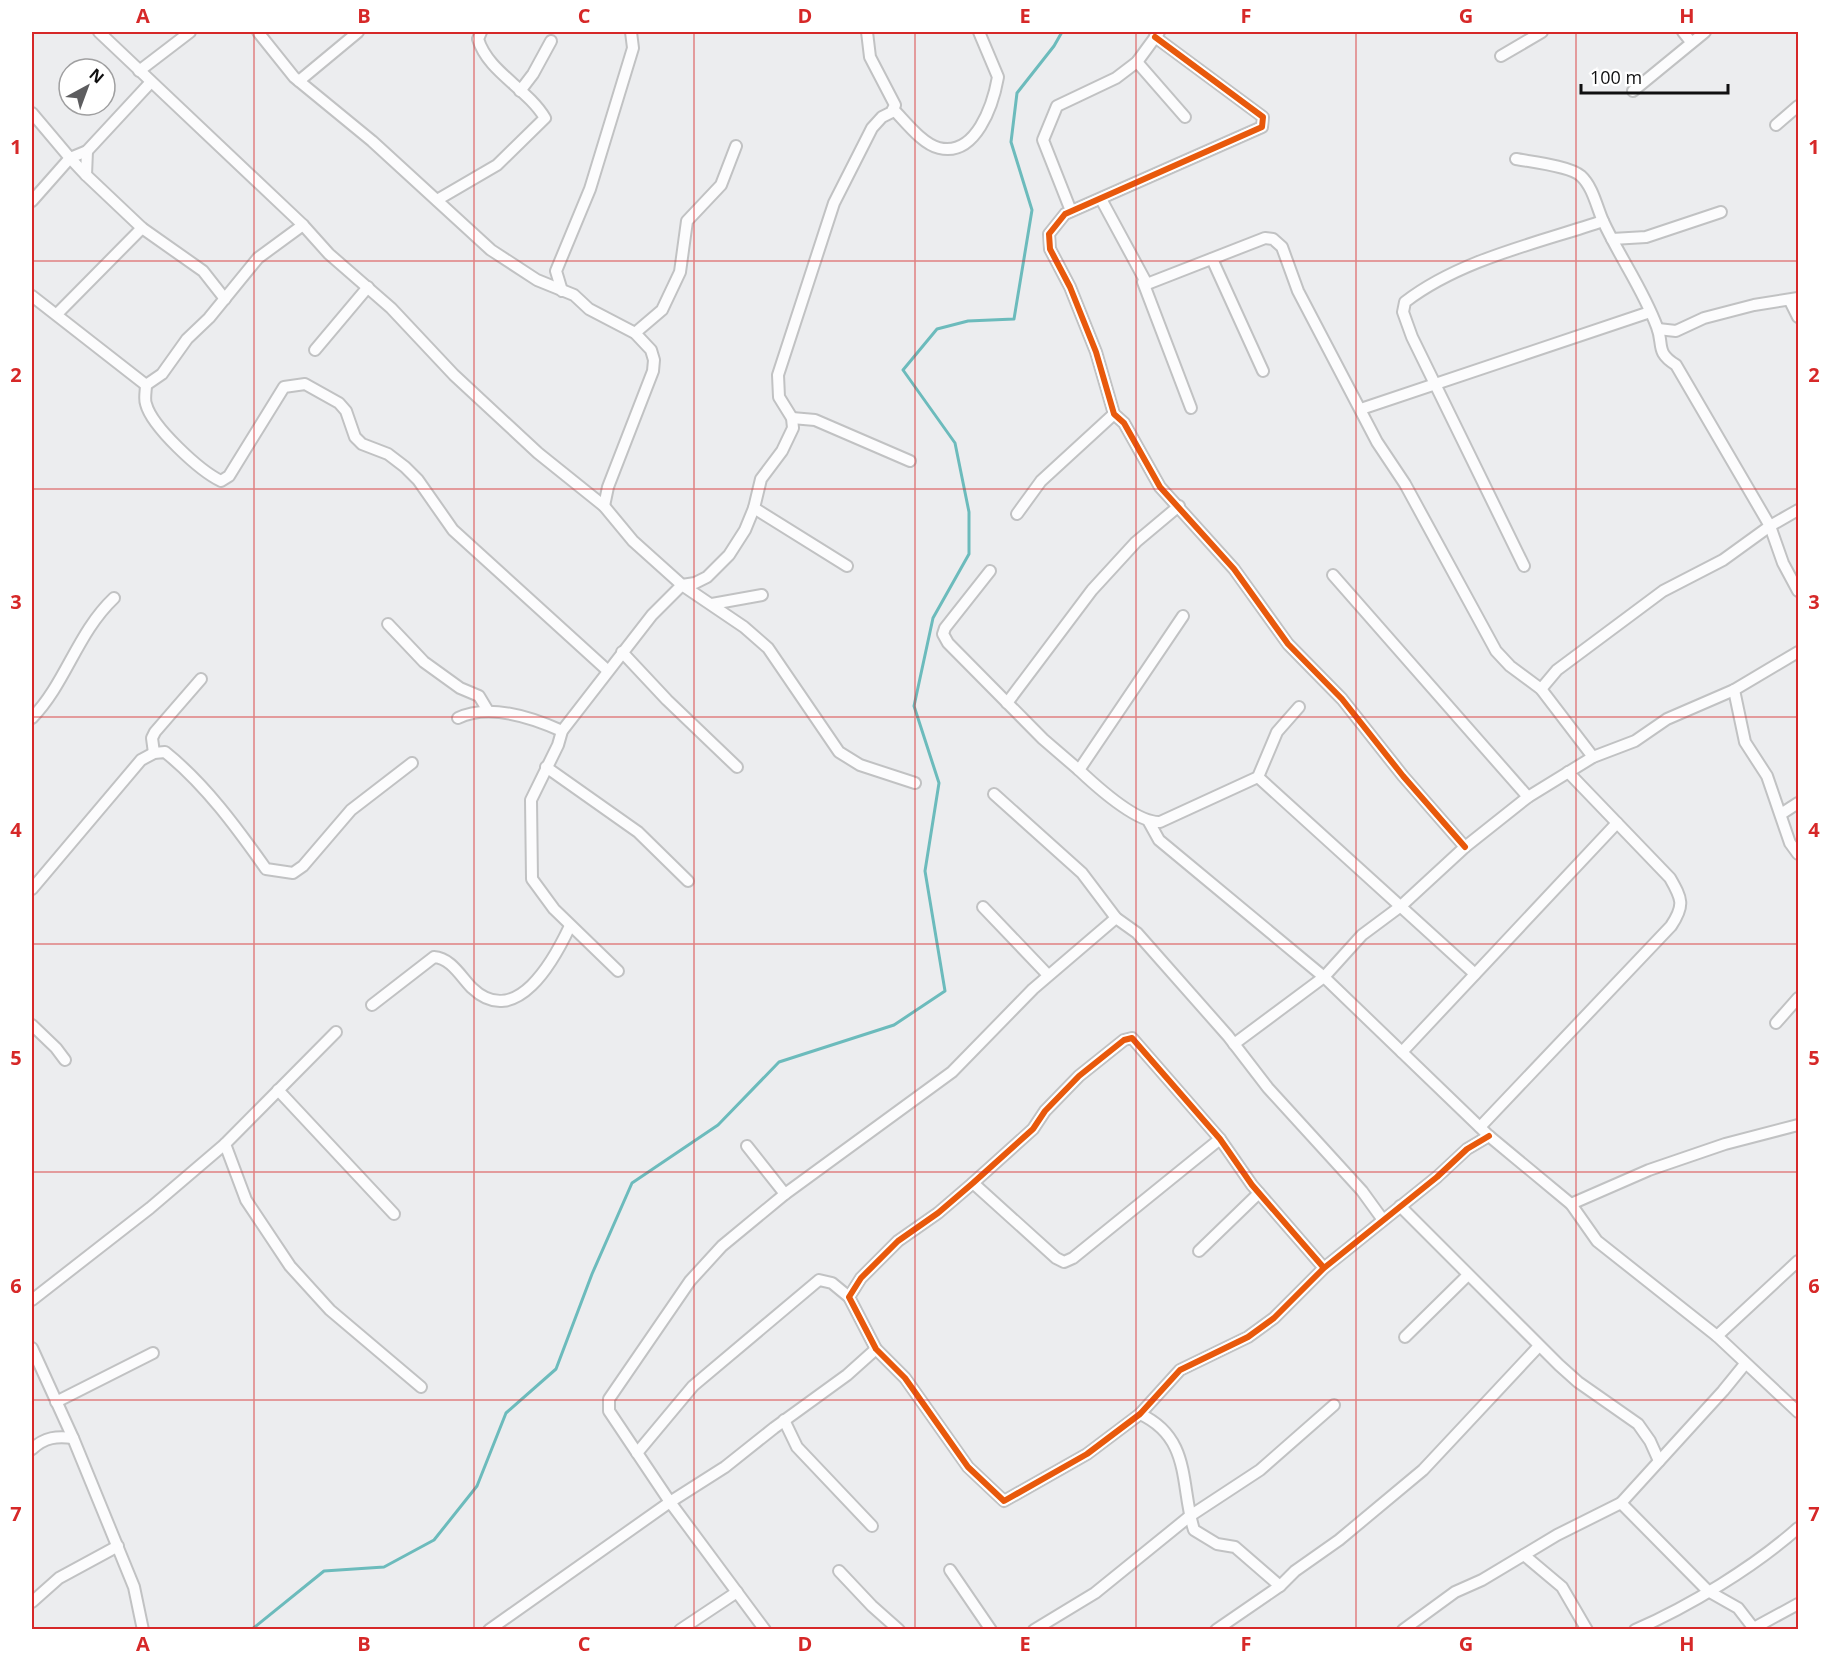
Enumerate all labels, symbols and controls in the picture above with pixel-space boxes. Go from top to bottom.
text: A [136,2,150,29]
text: B [357,2,371,29]
text: C [578,2,591,29]
text: D [798,2,812,29]
text: E [1019,2,1031,29]
text: F [1241,2,1251,29]
text: G [1459,2,1473,29]
text: H [1679,2,1695,29]
north arrow [57,57,117,117]
scale bar [1581,57,1728,95]
text: N [85,63,109,88]
text: 100 m [1590,65,1642,89]
text: 1 [10,133,22,160]
text: 1 [1808,133,1820,160]
text: 2 [10,361,22,388]
text: 2 [1808,361,1820,388]
text: 3 [10,588,22,615]
text: 3 [1808,588,1820,615]
text: 4 [10,816,22,843]
text: 4 [1808,816,1820,843]
text: 5 [10,1044,22,1071]
text: 5 [1808,1044,1820,1071]
text: 6 [10,1272,22,1299]
text: 6 [1808,1272,1820,1299]
text: 7 [10,1500,22,1527]
text: 7 [1808,1500,1820,1527]
text: A [136,1630,150,1657]
text: B [357,1630,371,1657]
text: C [578,1630,591,1657]
text: D [798,1630,812,1657]
text: E [1019,1630,1031,1657]
text: F [1241,1630,1251,1657]
text: G [1459,1630,1473,1657]
text: H [1679,1630,1695,1657]

